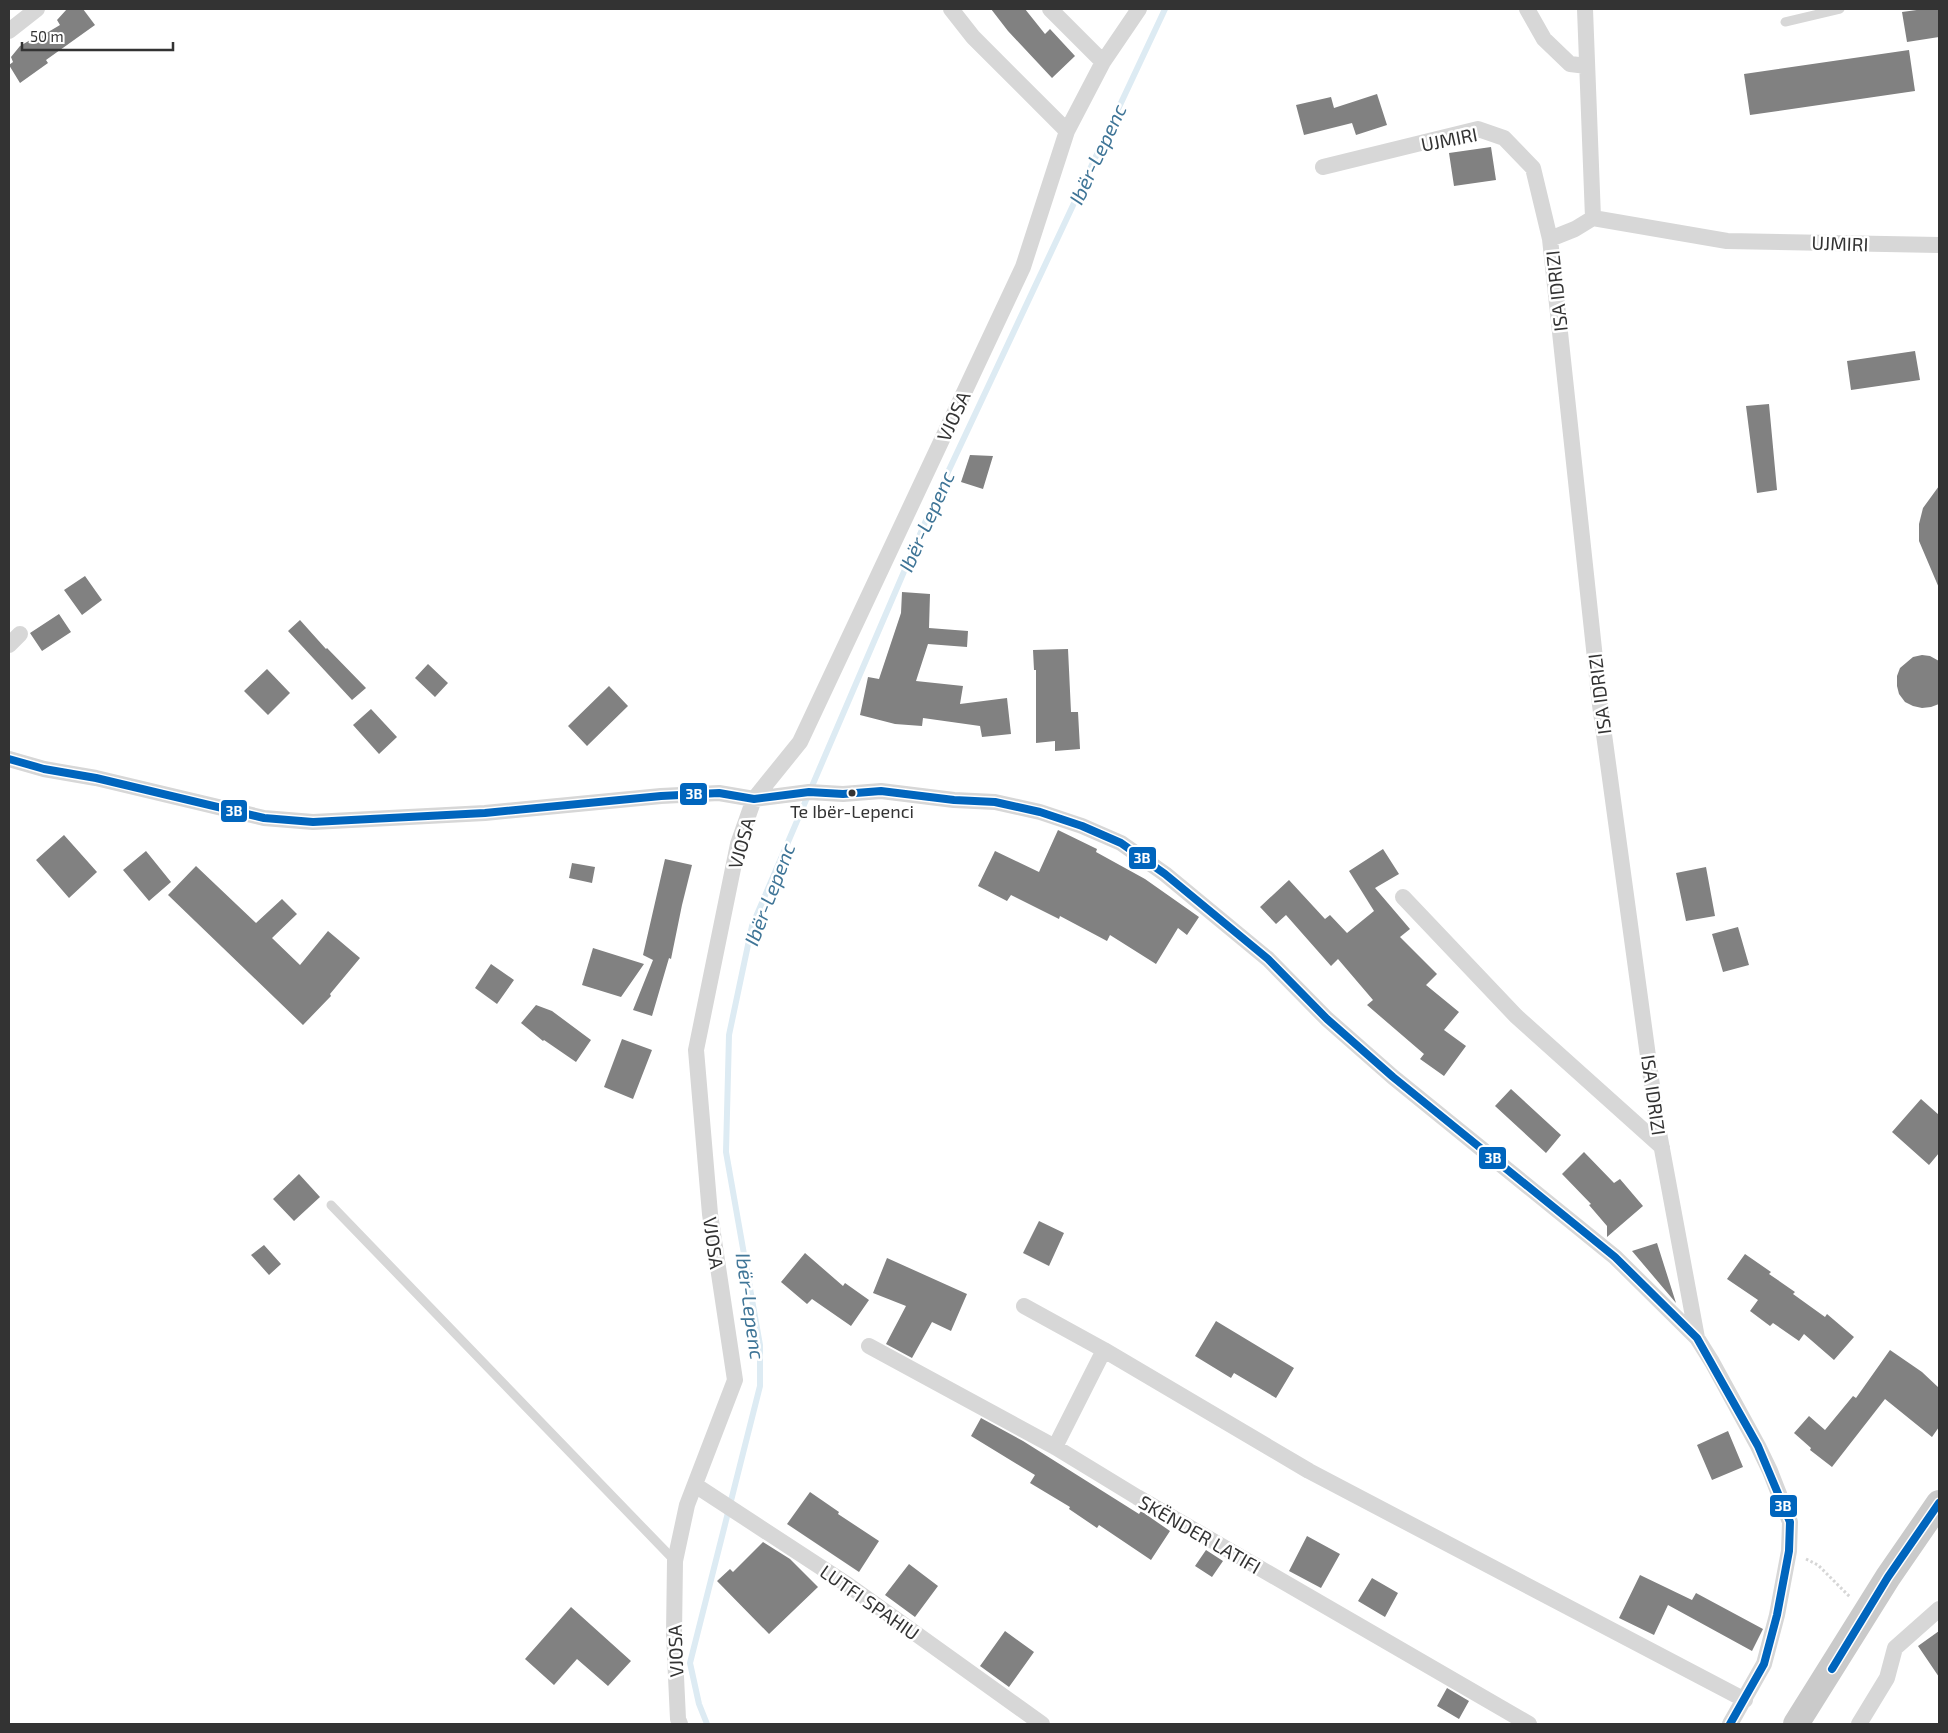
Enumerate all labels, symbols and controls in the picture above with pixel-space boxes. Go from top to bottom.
scale bar [22,20,174,52]
text: 50 m [30,27,64,45]
water label: Ibër-Lepenc [1063,100,1131,208]
street label: UJMIRI [1419,122,1479,156]
street label: UJMIRI [1811,231,1869,255]
street label: ISA IDRIZI [1540,249,1572,333]
street label: VJOSA [931,387,975,445]
water label: Ibër-Lepenc [893,467,959,575]
street label: ISA IDRIZI [1583,652,1615,736]
line badge: 3B [679,782,708,806]
text: 3B [686,785,702,802]
marker: Te Ibër-Lepenci [847,788,857,798]
line badge: 3B [220,799,248,823]
place label: Te Ibër-Lepenci [790,800,914,822]
text: 3B [226,802,242,819]
street label: VJOSA [723,814,759,871]
water label: Ibër-Lepenc [738,839,800,949]
line badge: 3B [1128,846,1157,870]
text: 3B [1134,849,1150,866]
street label: ISA IDRIZI [1637,1053,1671,1137]
line badge: 3B [1478,1146,1507,1170]
text: 3B [1485,1149,1501,1166]
street label: VJOSA [699,1215,729,1271]
water label: Ibër-Lepenc [732,1251,770,1361]
street label: SKËNDER LATIFI [1135,1490,1265,1578]
line badge: 3B [1769,1494,1798,1518]
text: 3B [1775,1497,1791,1514]
street label: LUTFI SPAHIU [816,1559,924,1645]
street label: VJOSA [663,1624,687,1678]

